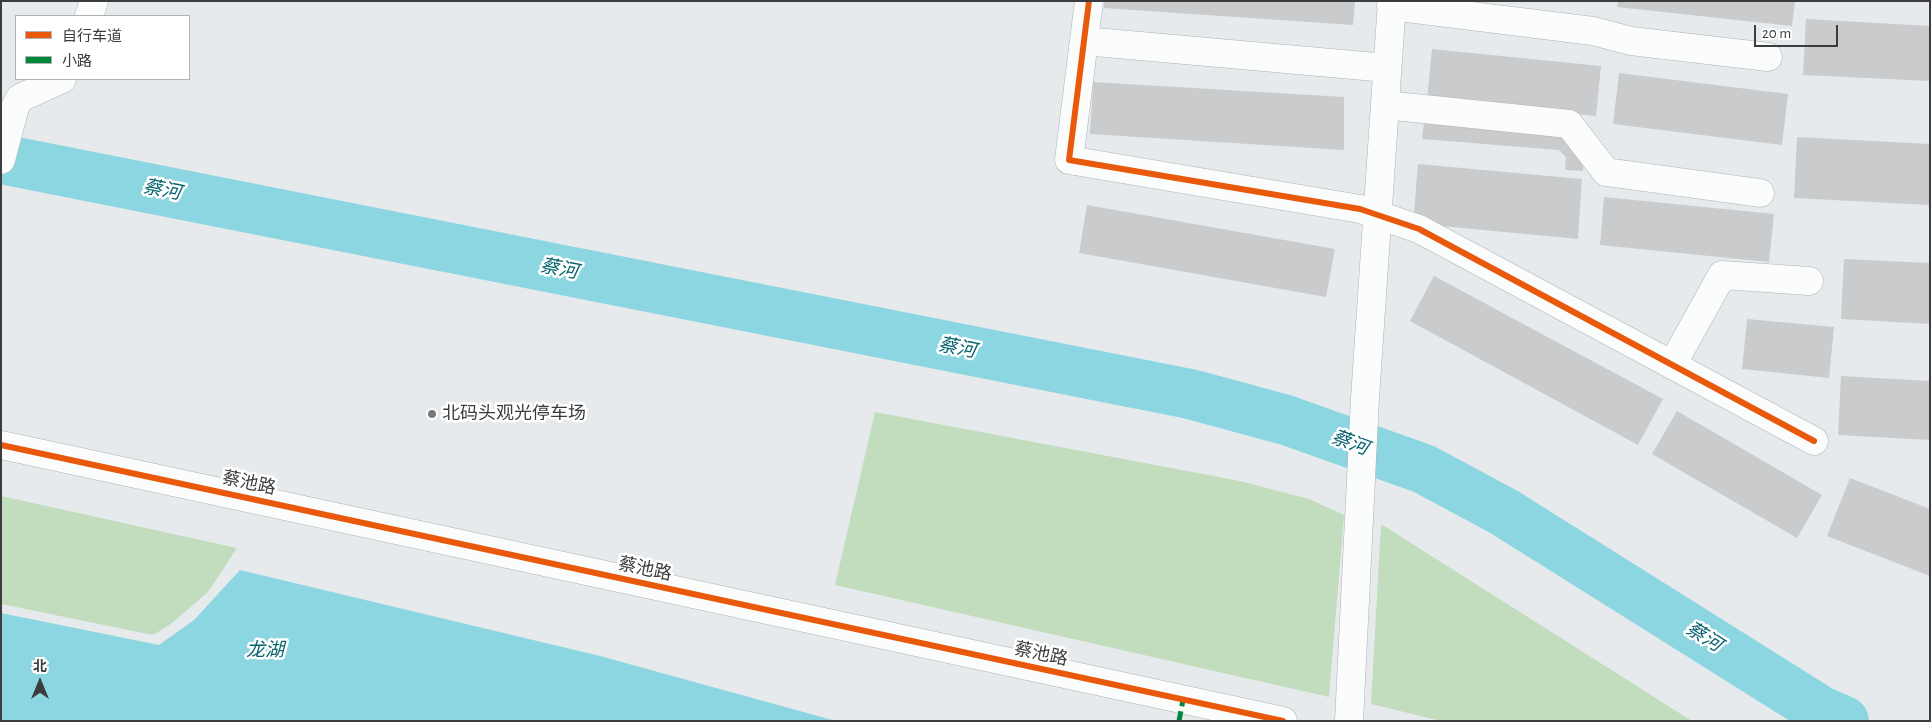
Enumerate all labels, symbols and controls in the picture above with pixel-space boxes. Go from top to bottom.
legend [15,15,190,80]
scale bar [1756,15,1840,47]
text: 20 m [1762,26,1791,41]
text: 自行车道 [62,29,122,44]
text: 小路 [62,54,92,69]
water label: 蔡河 [141,175,183,205]
water label: 蔡河 [538,254,580,284]
water label: 蔡河 [936,333,978,363]
place label: 北码头观光停车场 [442,403,586,425]
marker: 北码头观光停车场 [426,408,438,420]
water label: 蔡河 [1328,426,1372,460]
street label: 蔡池路 [220,467,278,499]
street label: 蔡池路 [616,553,674,585]
water label: 蔡河 [1682,617,1726,657]
street label: 蔡池路 [1012,638,1070,670]
water label: 龙湖 [246,639,284,661]
north arrow [15,657,65,707]
text: 北 [33,660,47,674]

